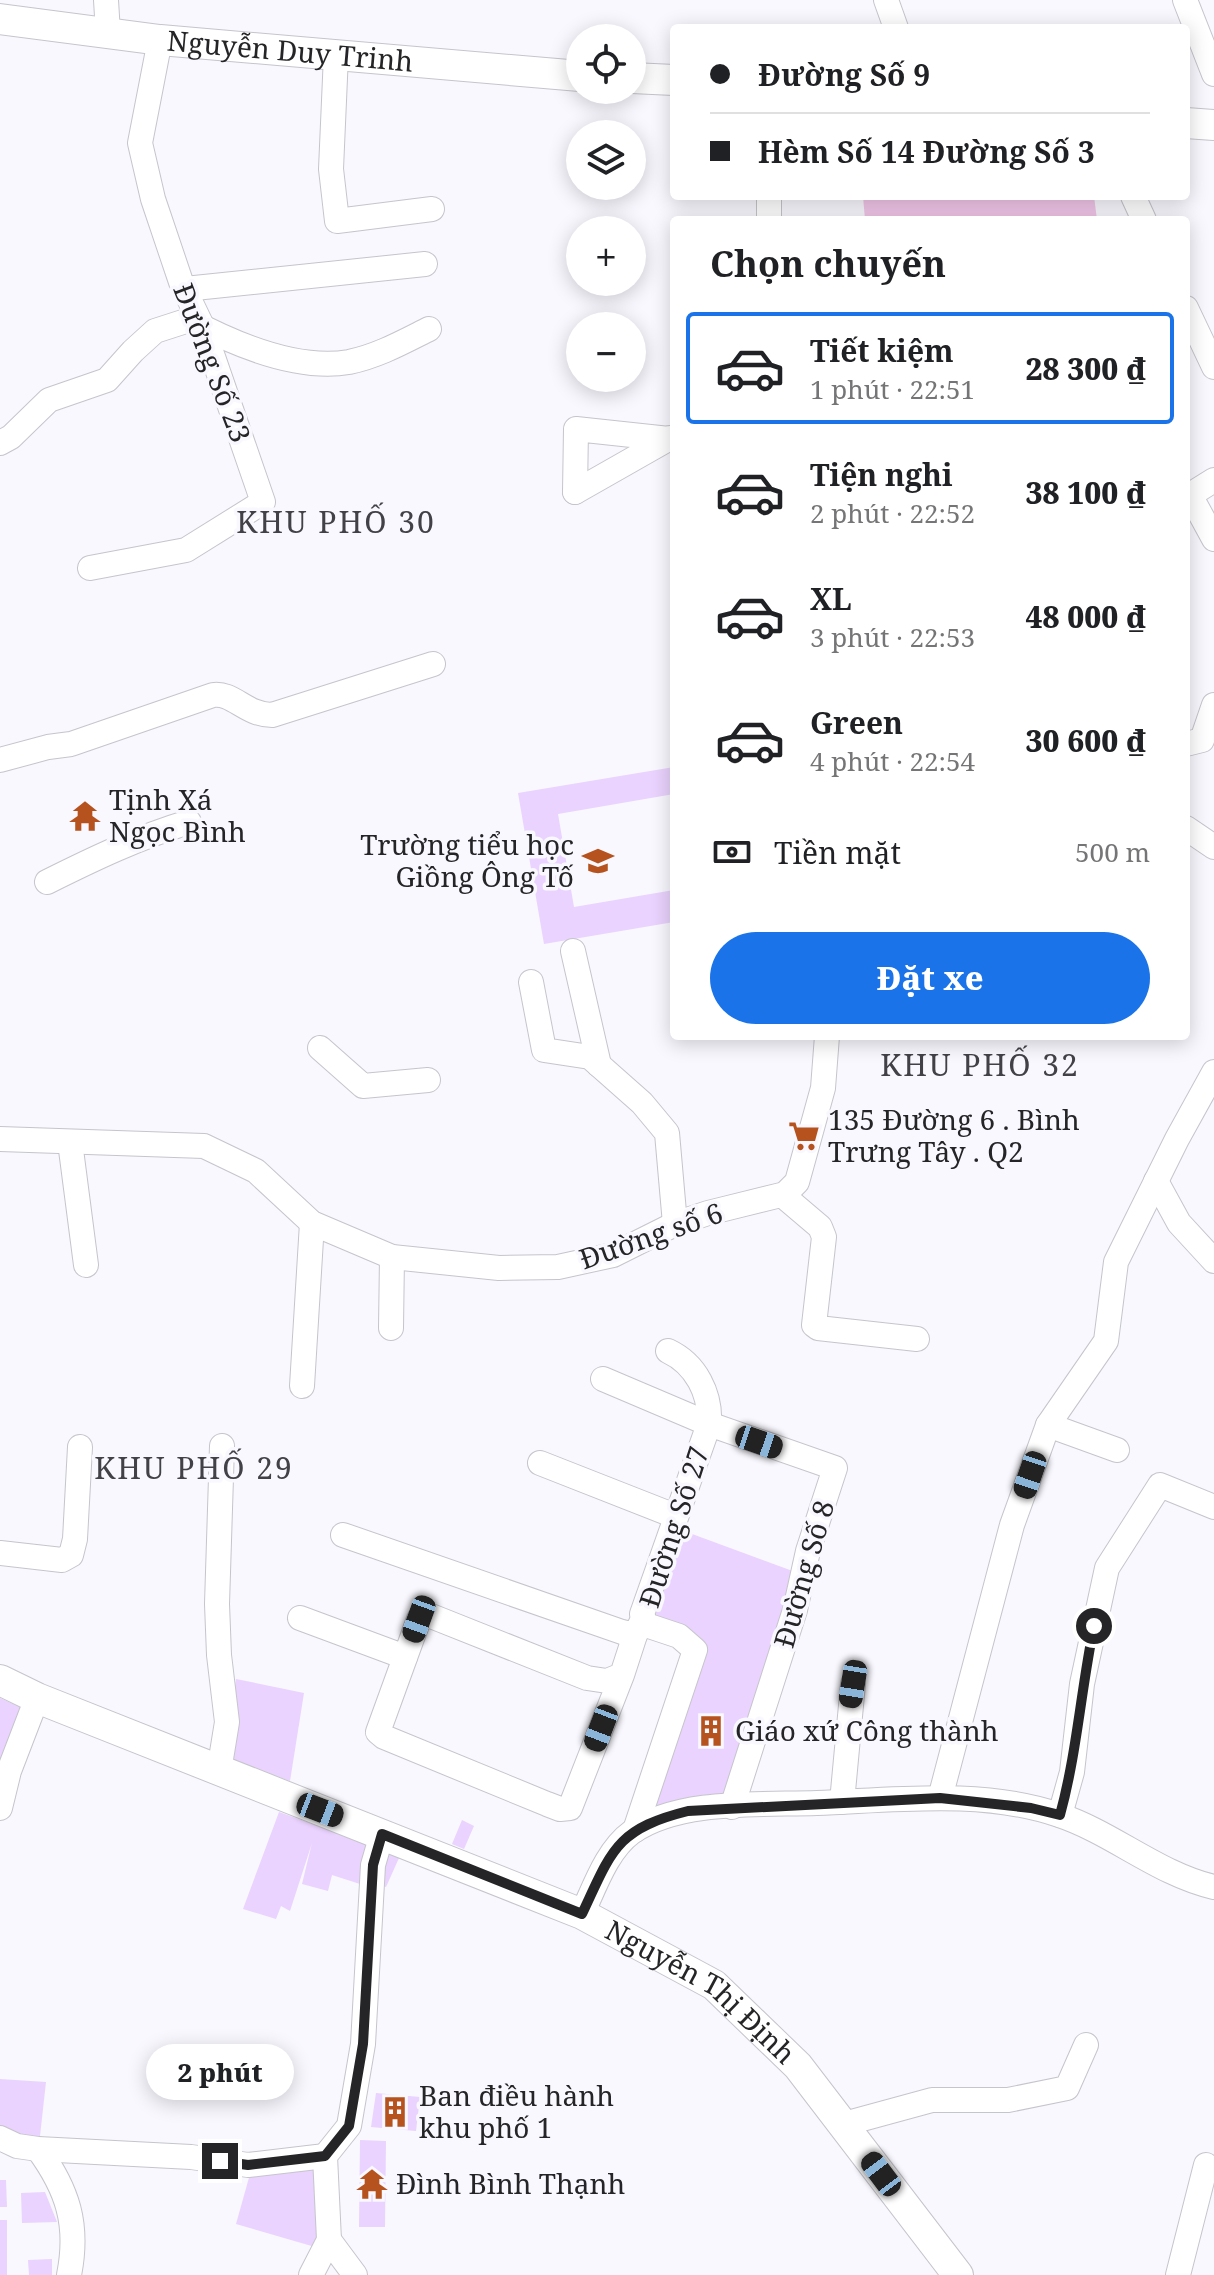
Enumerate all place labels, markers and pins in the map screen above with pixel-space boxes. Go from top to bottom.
place label: Tịnh Xá Ngọc Bình [109,780,246,850]
temple icon: Tịnh Xá Ngọc Bình [68,799,102,833]
place label: Trường tiểu học Giồng Ông Tố [360,825,574,895]
school or university icon: Trường tiểu học Giồng Ông Tố [581,844,615,878]
place label: 135 Đường 6 . Bình Trưng Tây . Q2 [828,1100,1080,1170]
supermarket icon: 135 Đường 6 . Bình Trưng Tây . Q2 [787,1119,821,1153]
place label: Giáo xứ Công thành [735,1711,999,1749]
building icon: Giáo xứ Công thành [694,1714,728,1748]
place label: Ban điều hành khu phố 1 [419,2076,614,2146]
building icon: Ban điều hành khu phố 1 [378,2095,412,2129]
place label: Đình Bình Thạnh [396,2164,625,2202]
temple icon: Đình Bình Thạnh [355,2167,389,2201]

